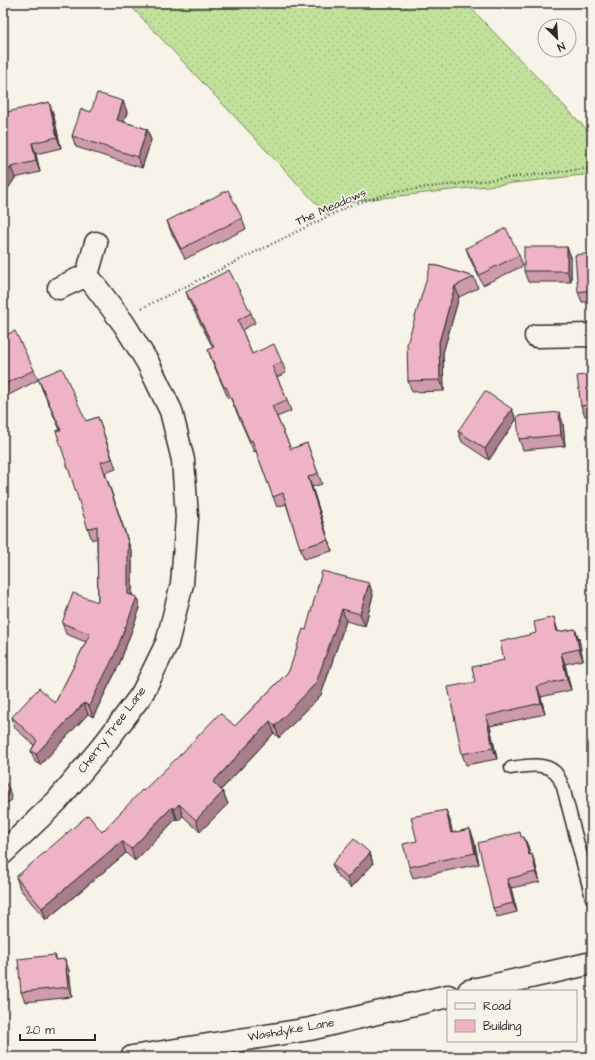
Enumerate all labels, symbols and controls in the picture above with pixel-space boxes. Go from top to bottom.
north arrow [537,18,577,58]
text: N [555,38,567,55]
street label: The Meadows [293,184,369,230]
street label: Cherry Tree Lane [74,683,151,777]
legend [447,990,577,1042]
text: Road [483,998,511,1015]
street label: Washdyke Lane [246,1014,336,1047]
scale bar [20,1016,95,1042]
text: Building [483,1018,521,1036]
text: 20 m [26,1022,55,1039]

